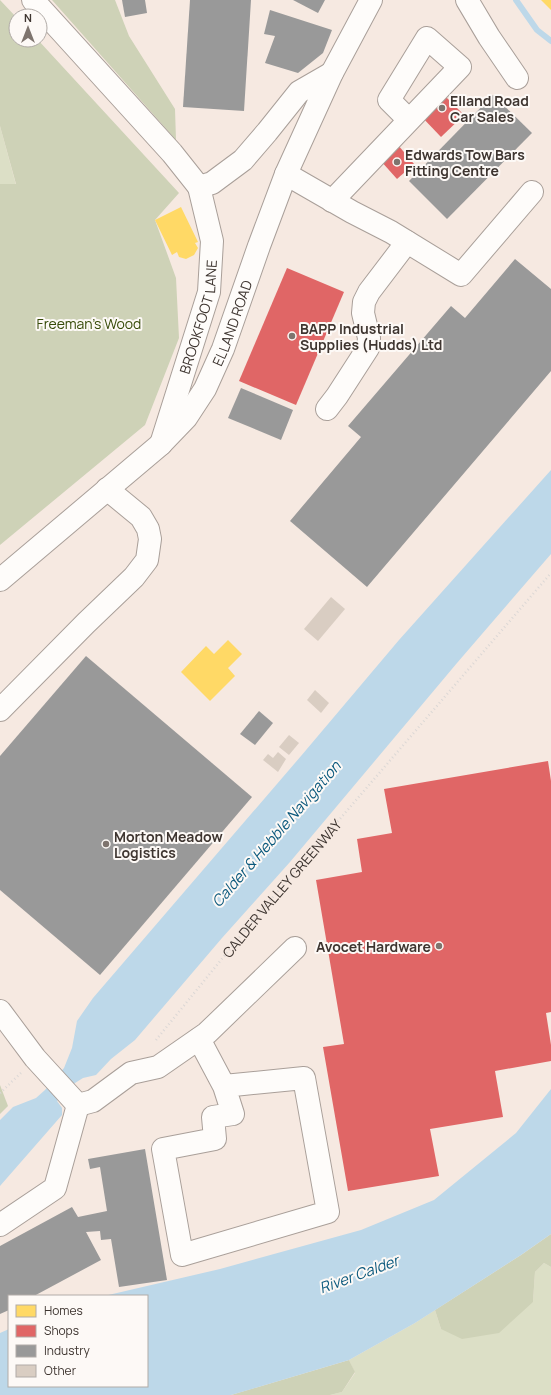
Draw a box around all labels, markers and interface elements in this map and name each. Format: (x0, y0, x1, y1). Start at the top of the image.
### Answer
north arrow (8, 8, 48, 48)
text: N (24, 10, 32, 25)
place label: Elland Road Car Sales (450, 91, 529, 126)
marker: Elland Road Car Sales (437, 103, 447, 113)
place label: Edwards Tow Bars Fitting Centre (405, 145, 525, 180)
marker: Edwards Tow Bars Fitting Centre (392, 157, 402, 167)
street label: BROOKFOOT LANE (174, 259, 220, 376)
street label: ELLAND ROAD (207, 277, 256, 369)
park label: Freeman's Wood (37, 314, 141, 333)
place label: BAPP Industrial Supplies (Hudds) Ltd (300, 319, 442, 354)
marker: BAPP Industrial Supplies (Hudds) Ltd (287, 331, 297, 341)
water label: Calder & Hebble Navigation (207, 756, 346, 912)
street label: CALDER VALLEY GREENWAY (217, 815, 345, 961)
place label: Morton Meadow Logistics (114, 827, 223, 862)
marker: Morton Meadow Logistics (101, 839, 111, 849)
place label: Avocet Hardware (316, 937, 431, 956)
marker: Avocet Hardware (434, 941, 444, 951)
water label: River Calder (316, 1249, 404, 1298)
legend (8, 1295, 148, 1387)
text: Homes (44, 1302, 83, 1319)
text: Shops (44, 1322, 79, 1339)
text: Industry (44, 1342, 90, 1359)
text: Other (44, 1362, 77, 1379)

